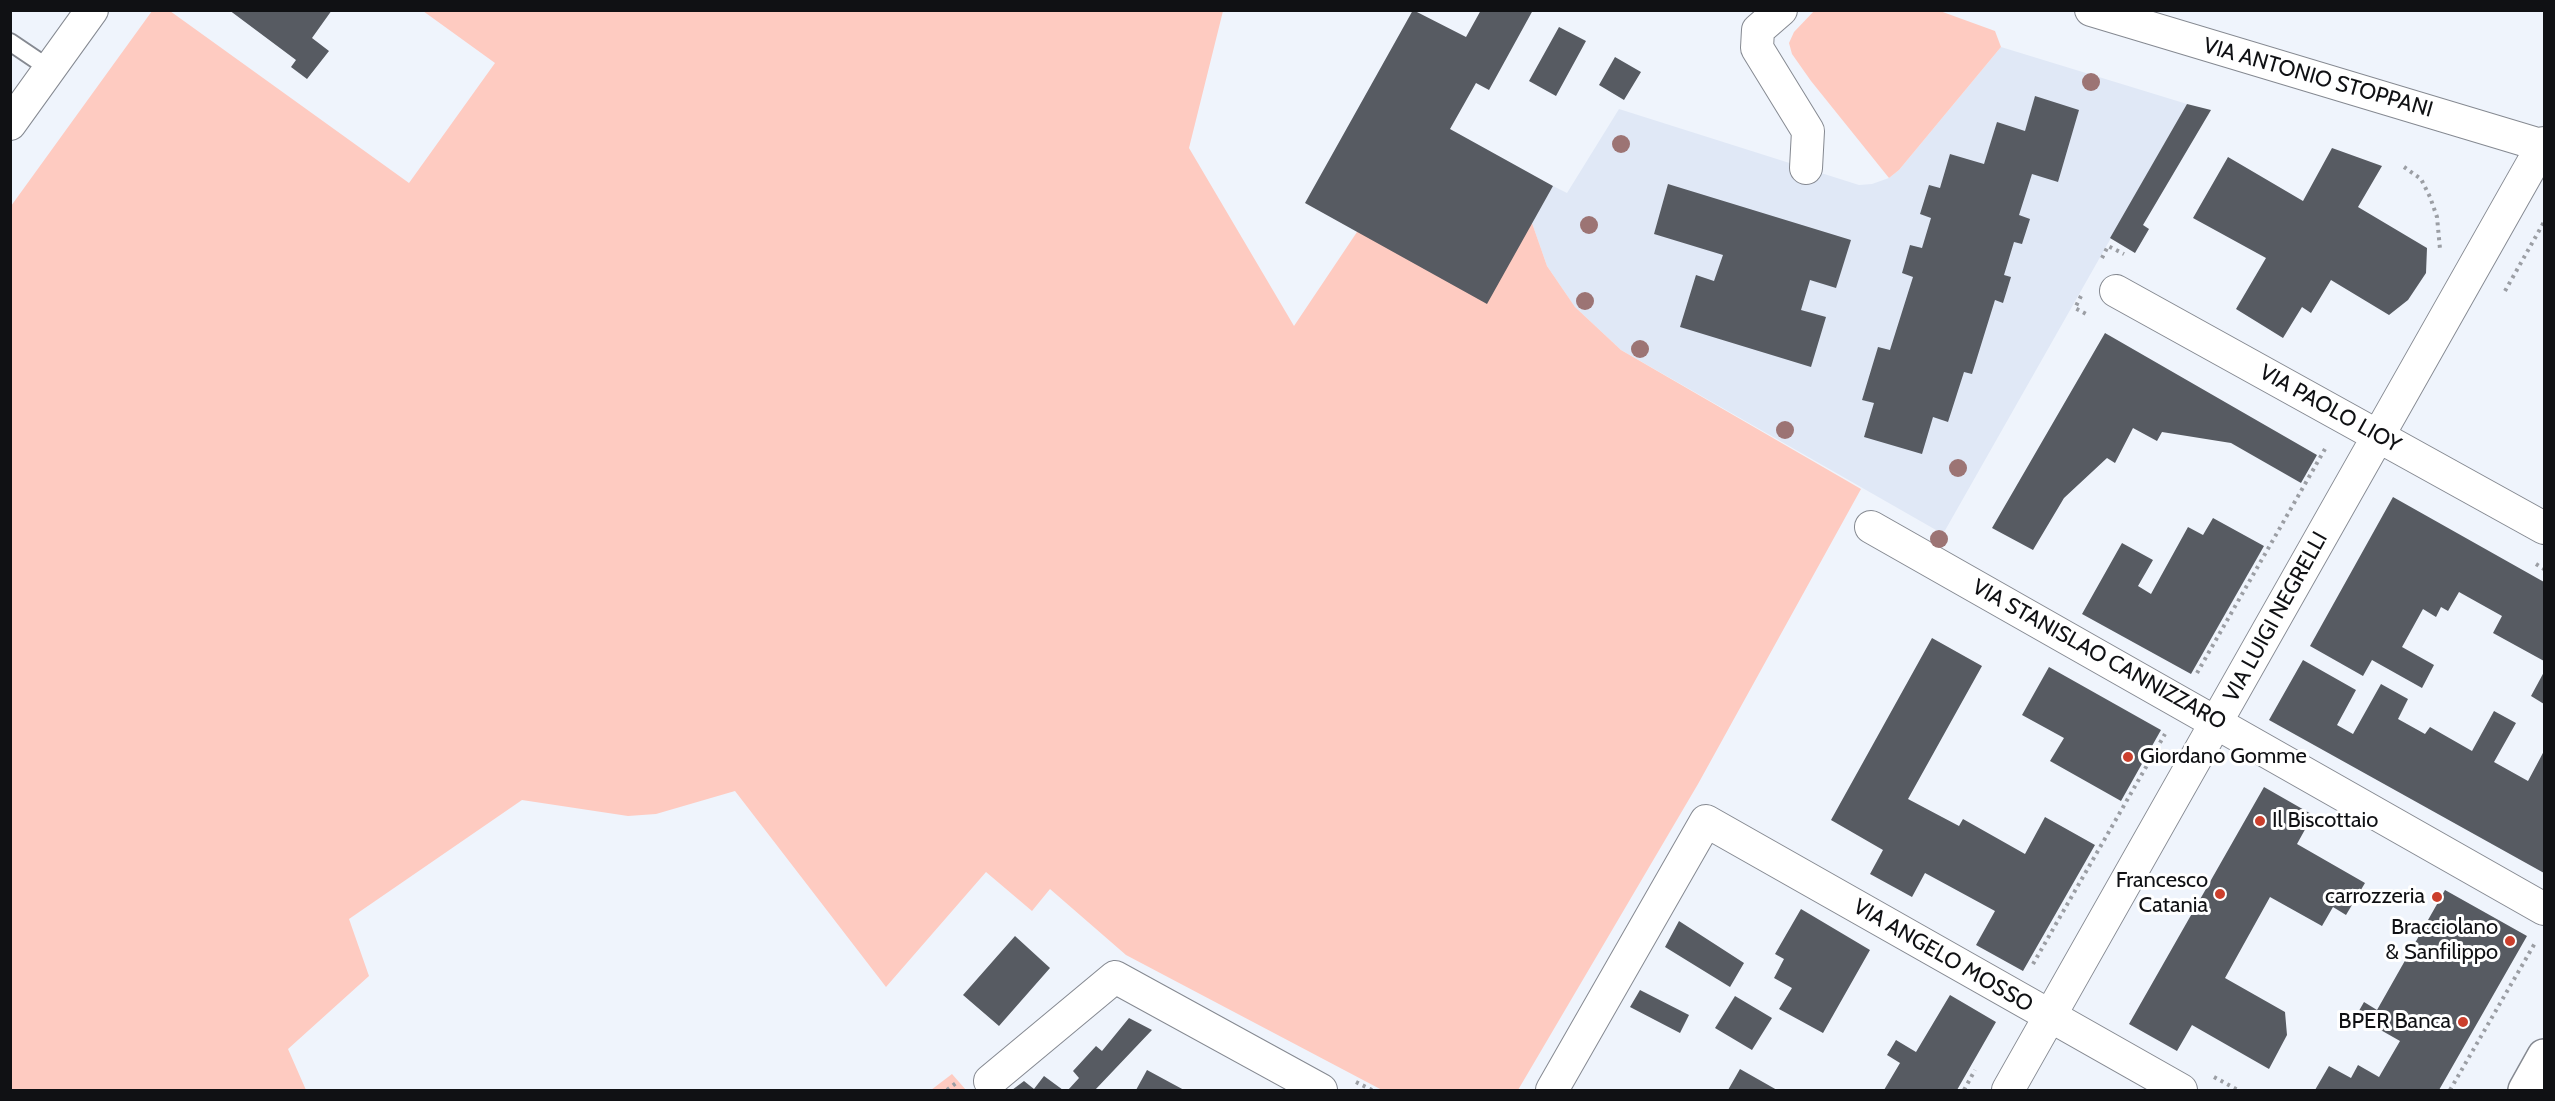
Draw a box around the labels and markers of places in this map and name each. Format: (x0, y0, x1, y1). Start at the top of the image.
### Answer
place label: Giordano Gomme (2140, 744, 2307, 770)
marker: Giordano Gomme (2121, 750, 2135, 764)
place label: Il Biscottaio (2272, 808, 2378, 834)
marker: Il Biscottaio (2253, 814, 2267, 828)
place label: Francesco Catania (2116, 868, 2208, 920)
place label: carrozzeria (2325, 884, 2425, 910)
marker: Francesco Catania (2213, 887, 2227, 901)
marker: carrozzeria (2430, 890, 2444, 904)
place label: Bracciolano & Sanfilippo (2386, 915, 2498, 966)
marker: Bracciolano & Sanfilippo (2503, 934, 2517, 948)
place label: BPER Banca (2338, 1009, 2451, 1035)
marker: BPER Banca (2456, 1015, 2470, 1029)

